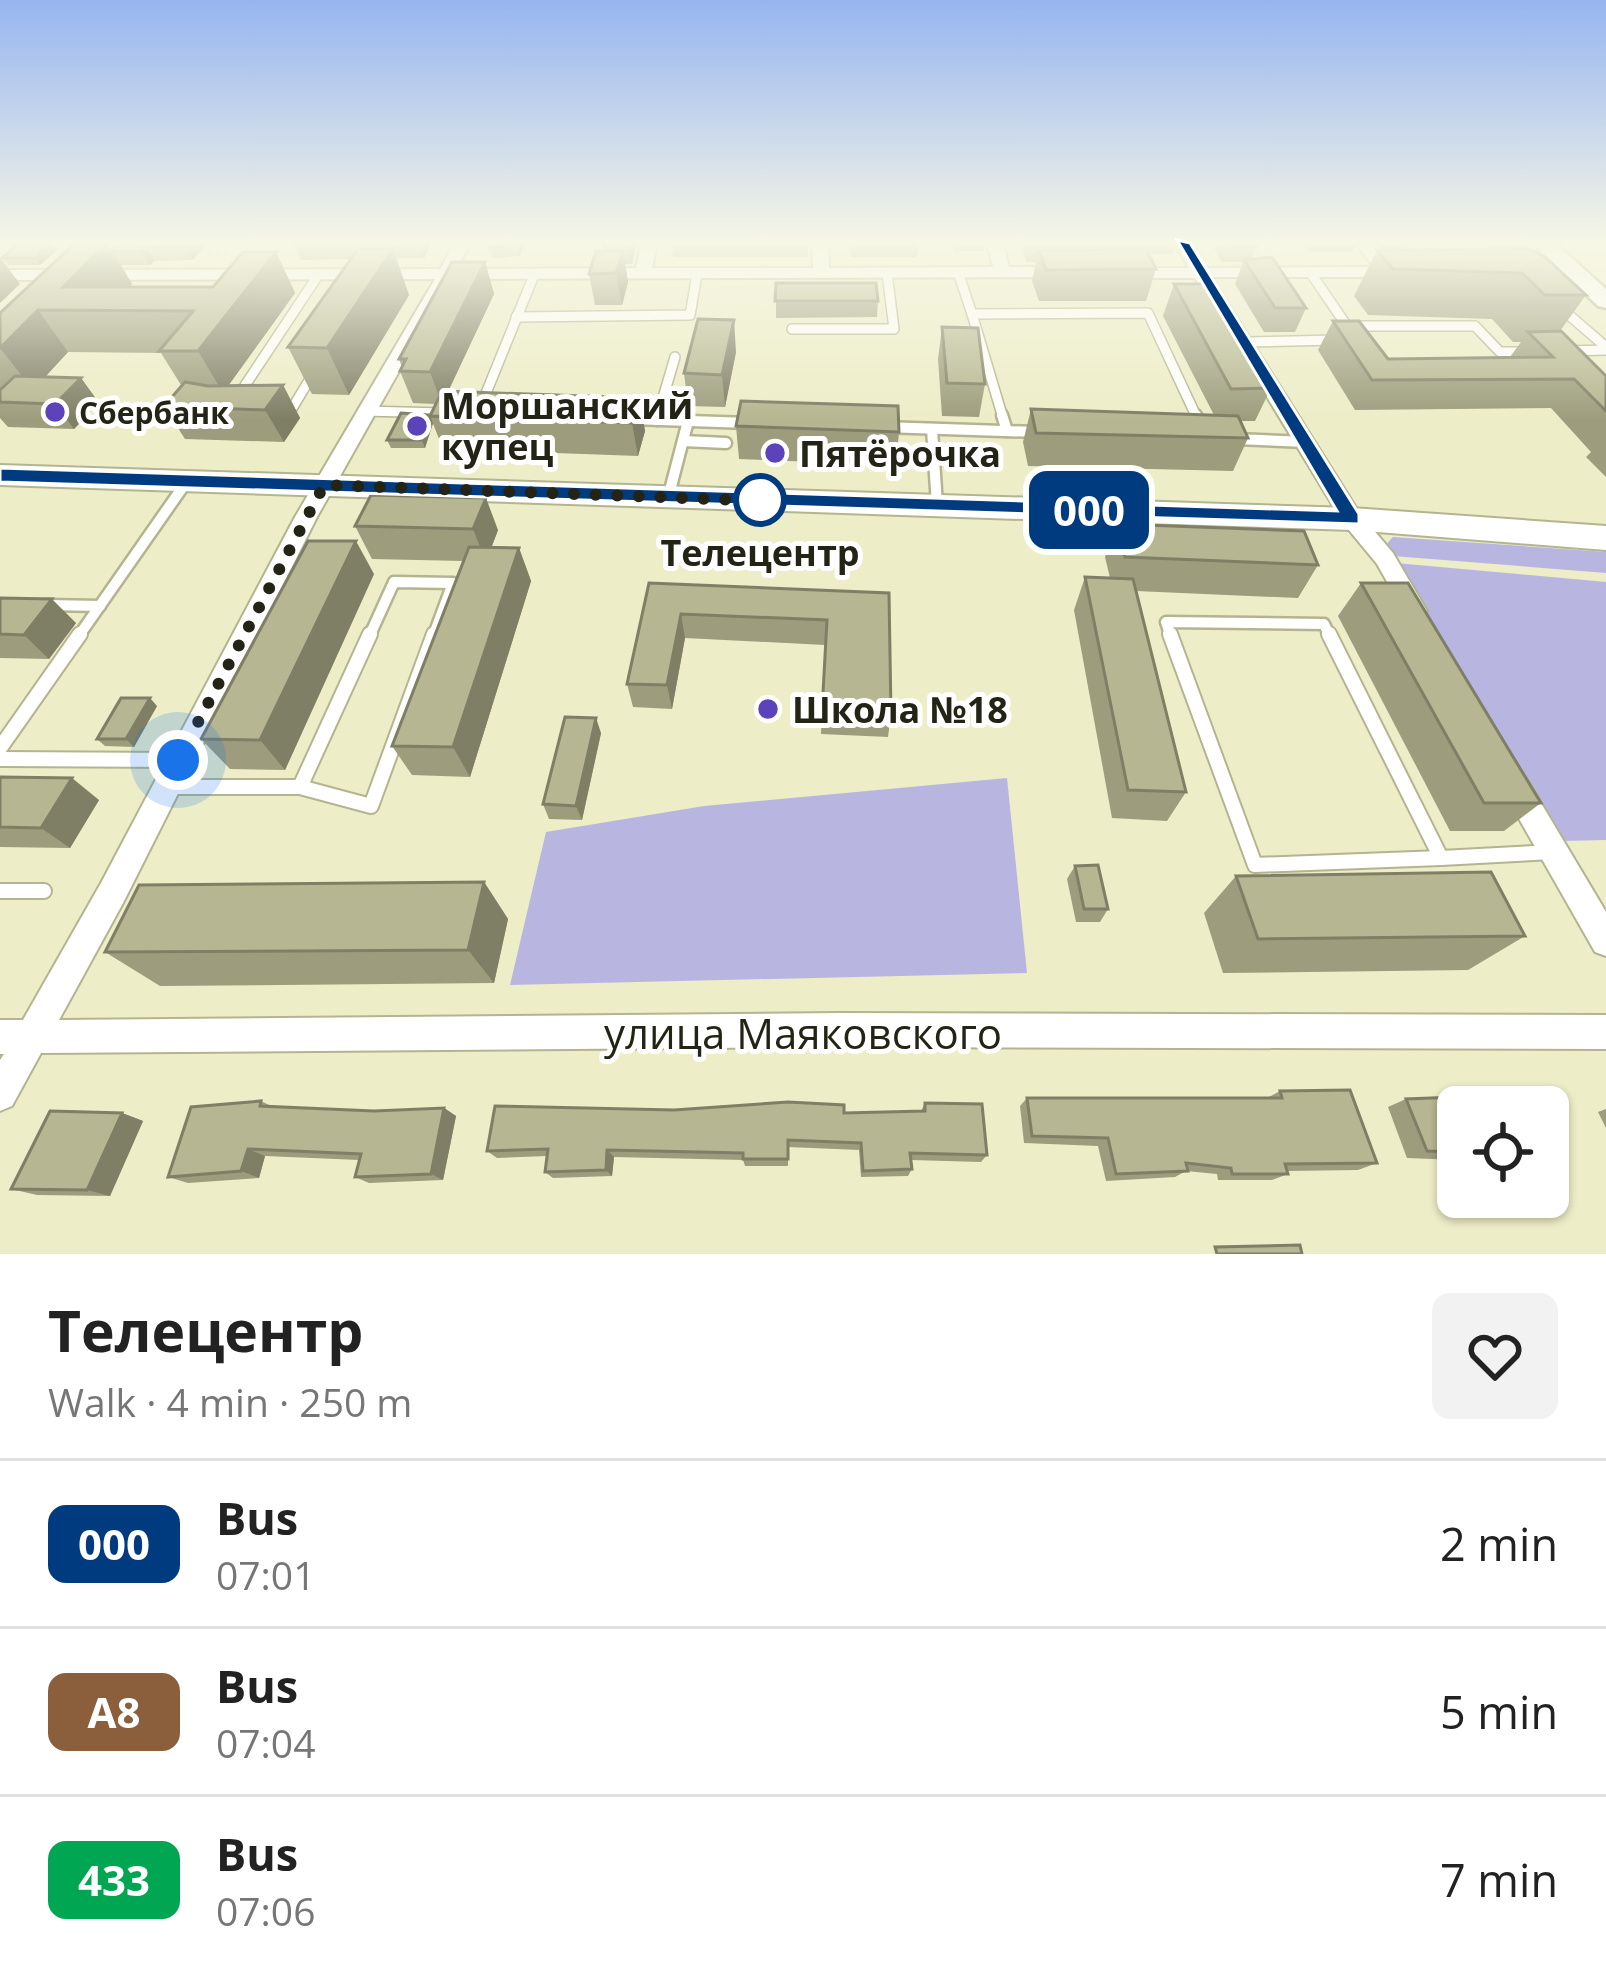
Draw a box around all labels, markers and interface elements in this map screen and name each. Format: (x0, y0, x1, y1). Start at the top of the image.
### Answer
place label: Моршанский купец (441, 381, 693, 471)
place label: Сбербанк (79, 392, 229, 433)
marker: Сбербанк (42, 399, 68, 425)
marker: Моршанский купец (404, 413, 430, 439)
place label: Пятёрочка (799, 429, 1001, 478)
marker: Пятёрочка (762, 440, 788, 466)
line badge: 000 (1020, 471, 1158, 549)
marker: Телецентр (735, 475, 785, 525)
text: 000 (1053, 481, 1125, 538)
place label: Телецентр (660, 528, 860, 577)
place label: Школа №18 (792, 685, 1008, 734)
marker: Школа №18 (755, 696, 781, 722)
your location (148, 730, 208, 790)
street label: улица Маяковского (604, 1004, 1002, 1061)
map controls (1437, 1086, 1569, 1218)
button: locate (1437, 1086, 1569, 1218)
text: Телецентр (48, 1291, 363, 1369)
button: heart (1432, 1293, 1558, 1419)
text: Walk · 4 min · 250 m (48, 1375, 412, 1428)
text: Bus (216, 1487, 298, 1548)
text: 2 min (1440, 1513, 1558, 1574)
text: 000 (78, 1515, 150, 1572)
text: 07:01 (216, 1548, 315, 1601)
text: Bus (216, 1655, 298, 1716)
text: 5 min (1440, 1681, 1558, 1742)
text: А8 (88, 1683, 141, 1740)
text: 07:04 (216, 1716, 315, 1769)
text: Bus (216, 1823, 298, 1884)
text: 7 min (1440, 1849, 1558, 1910)
text: 433 (78, 1851, 150, 1908)
text: 07:06 (216, 1884, 315, 1937)

